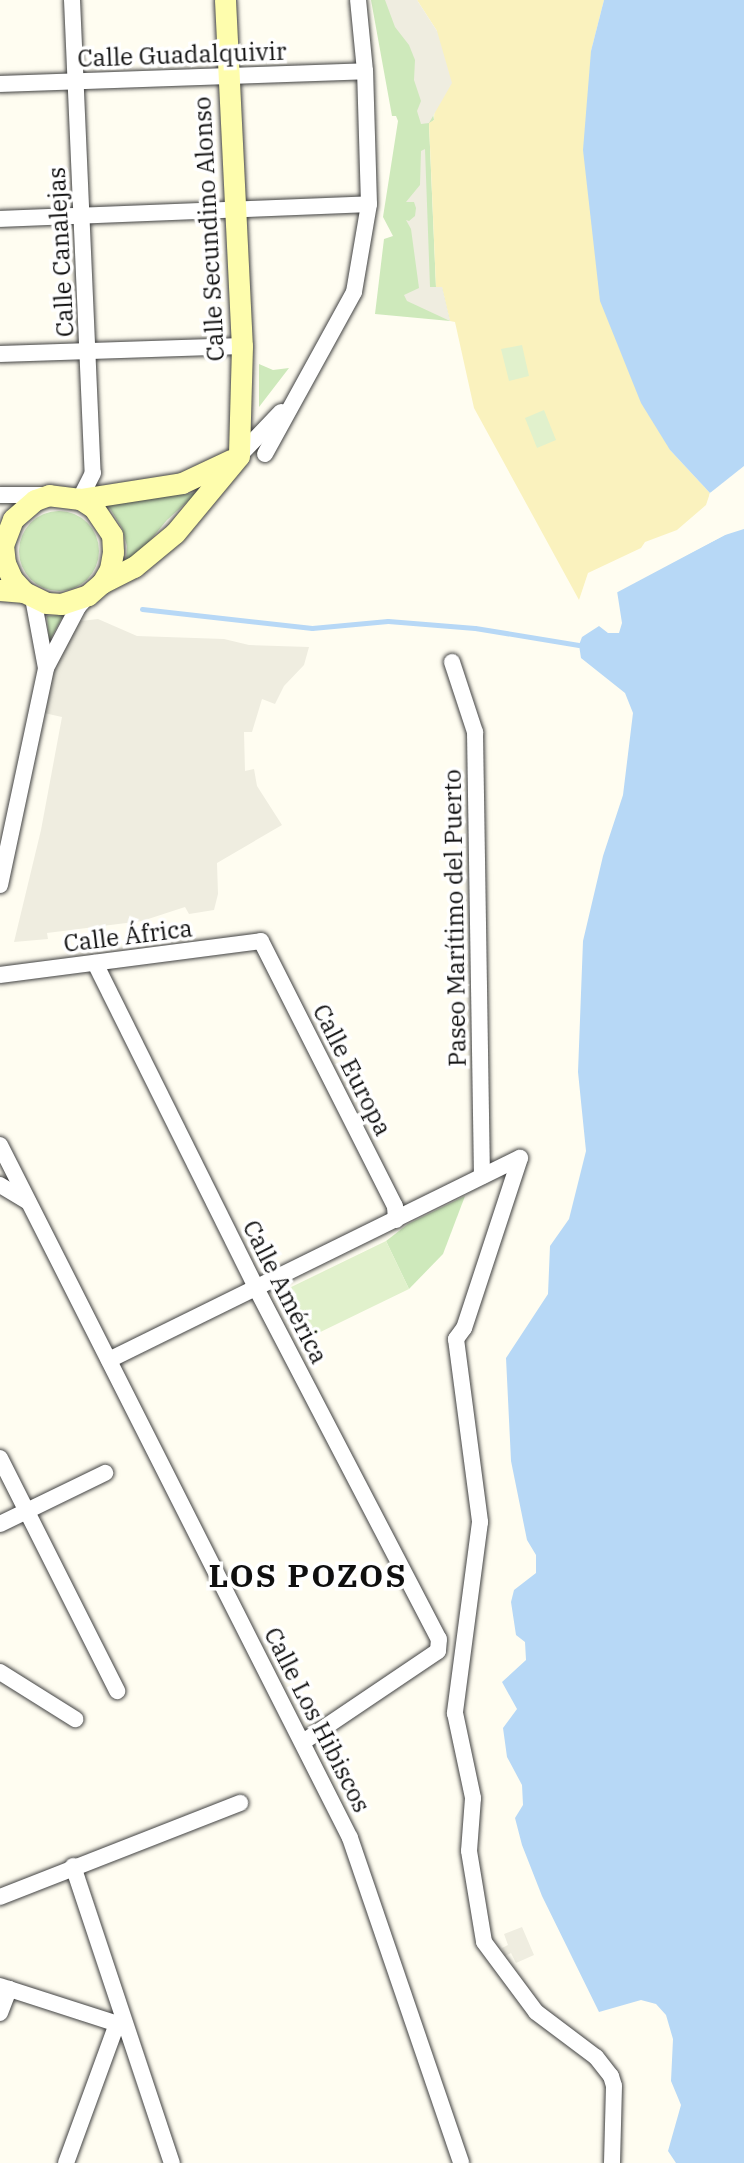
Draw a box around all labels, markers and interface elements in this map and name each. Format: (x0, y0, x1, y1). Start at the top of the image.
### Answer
street label: Calle Guadalquivir (77, 37, 287, 73)
street label: Calle Secundino Alonso (188, 96, 230, 362)
street label: Calle Canalejas (42, 166, 80, 338)
street label: Paseo Marítimo del Puerto (438, 769, 472, 1067)
street label: Calle África (62, 914, 194, 958)
street label: Calle Europa (307, 999, 397, 1141)
street label: Calle América (237, 1215, 333, 1369)
district label: LOS POZOS (210, 1556, 406, 1594)
street label: Calle Los Hibiscos (258, 1623, 376, 1817)

